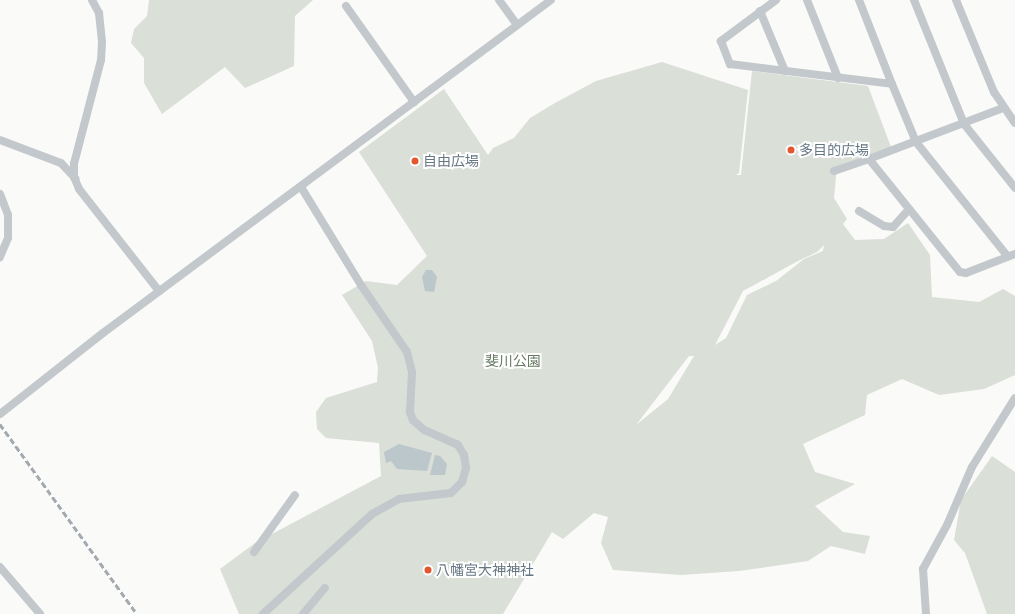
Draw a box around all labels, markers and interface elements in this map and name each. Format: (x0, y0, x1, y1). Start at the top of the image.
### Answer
place label: 多目的広場 (799, 142, 869, 158)
marker: 多目的広場 (786, 145, 796, 155)
place label: 自由広場 (423, 153, 479, 169)
marker: 自由広場 (410, 156, 420, 166)
park label: 斐川公園 (485, 353, 541, 369)
place label: 八幡宮大神神社 (436, 562, 534, 578)
marker: 八幡宮大神神社 (423, 565, 433, 575)

